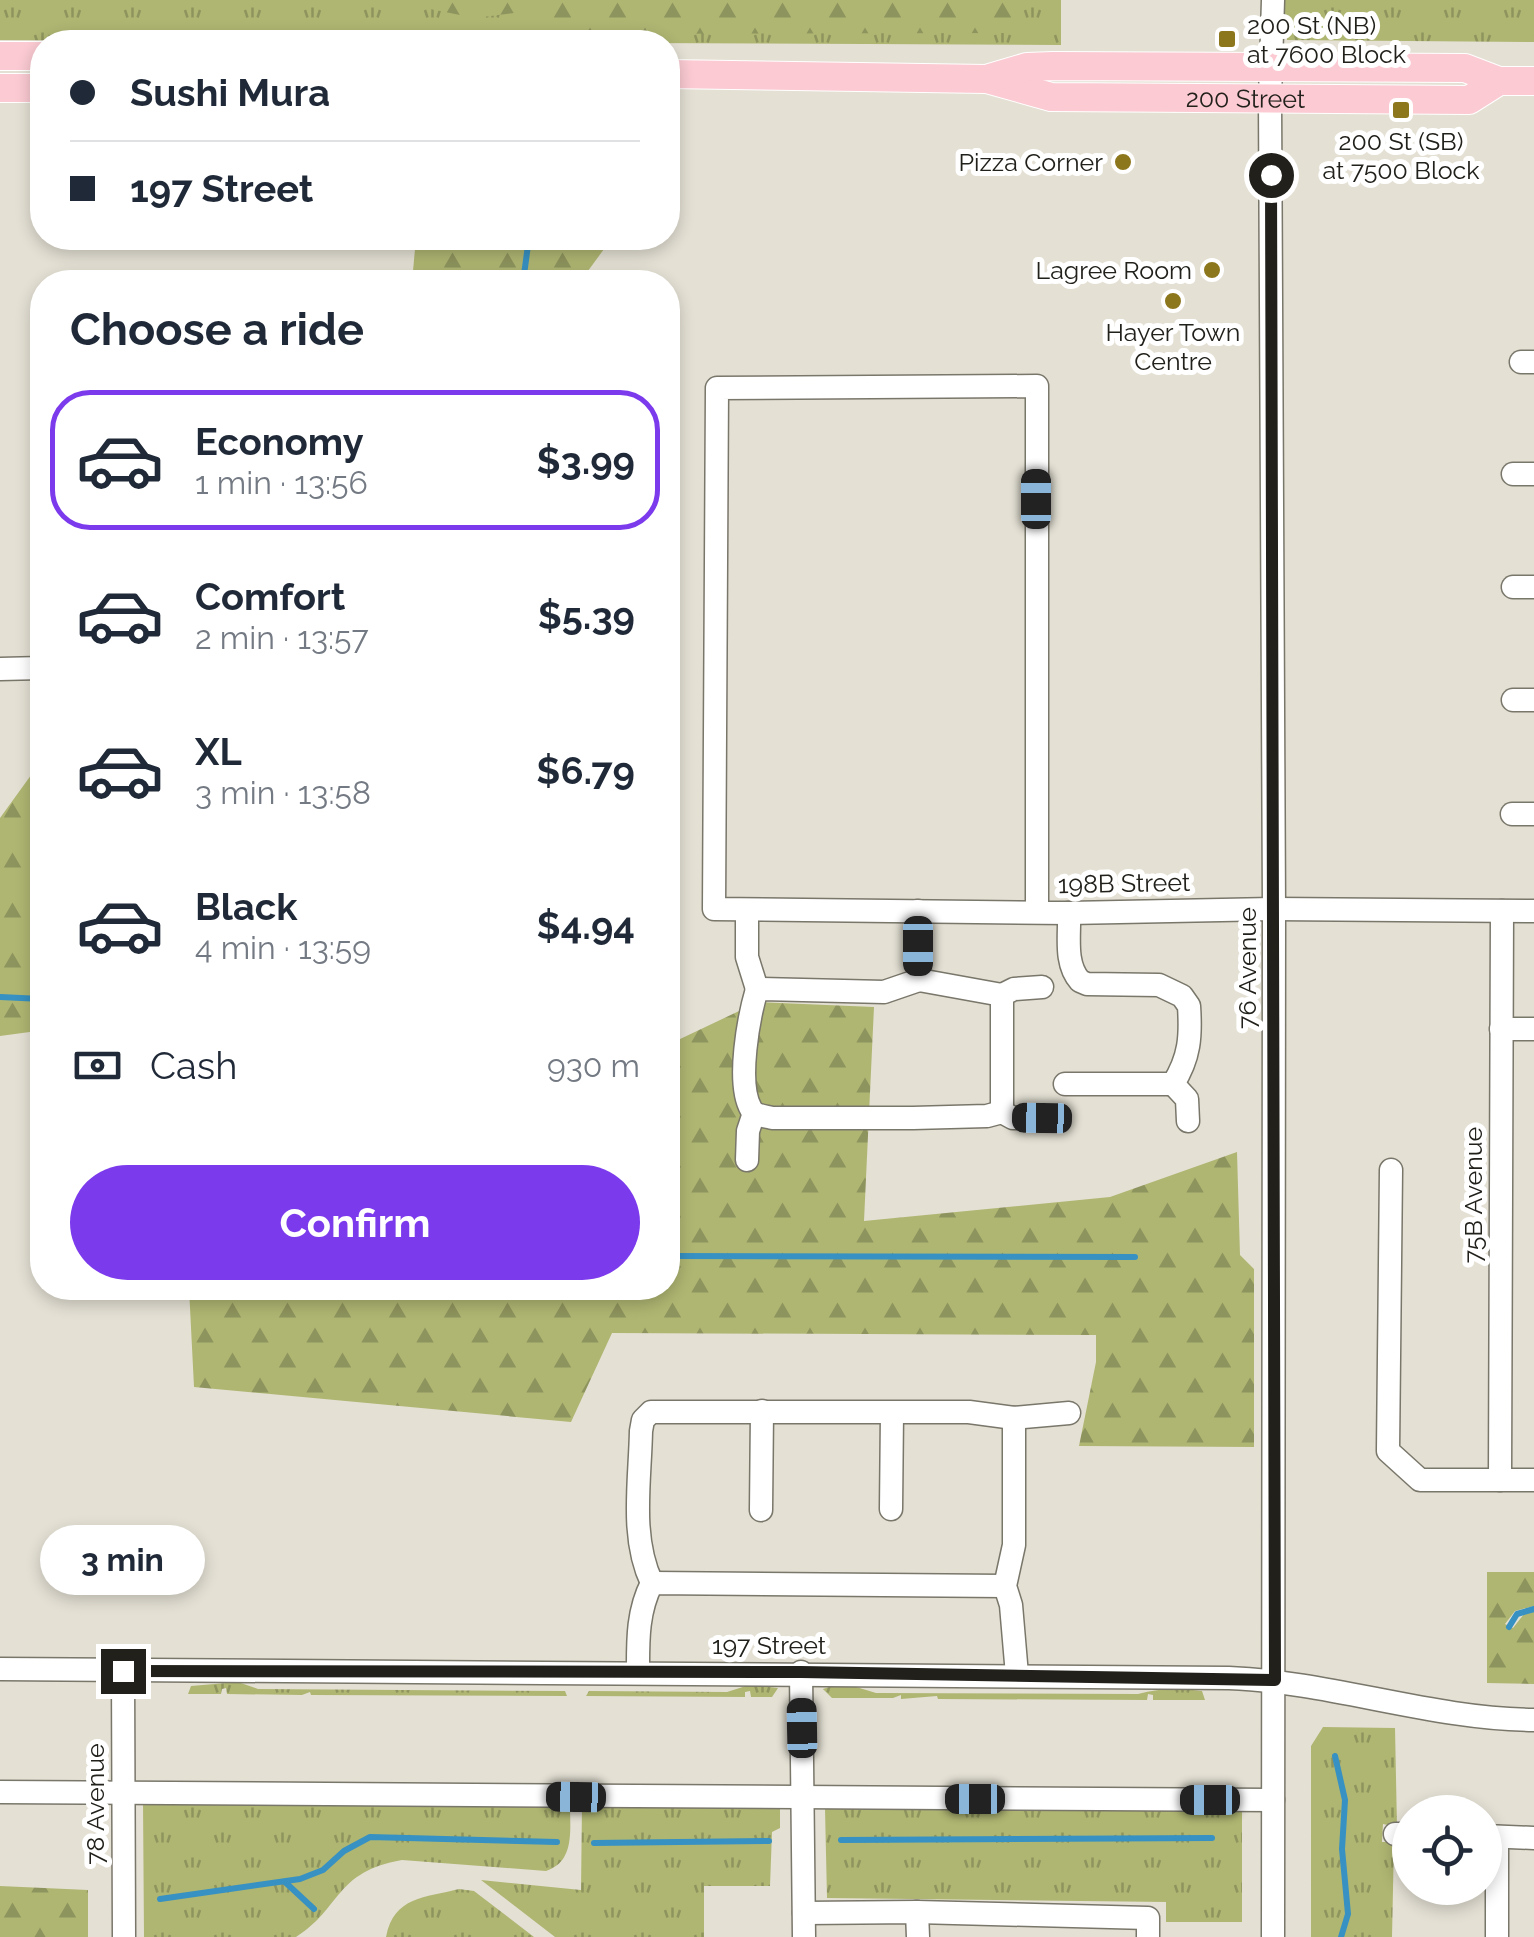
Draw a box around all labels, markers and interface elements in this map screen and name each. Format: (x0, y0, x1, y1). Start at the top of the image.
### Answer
place label: 200 St (NB) at 7600 Block (1247, 10, 1407, 69)
marker: 200 St (NB) at 7600 Block (1216, 28, 1238, 50)
text: Sushi Mura (130, 70, 330, 115)
street label: 200 Street (1186, 83, 1306, 114)
marker: 200 St (SB) at 7500 Block (1390, 99, 1412, 121)
place label: 200 St (SB) at 7500 Block (1322, 126, 1480, 185)
place label: Pizza Corner (959, 147, 1103, 177)
marker: Pizza Corner (1112, 151, 1134, 173)
route start (1249, 153, 1294, 198)
text: 197 Street (130, 166, 313, 211)
place label: Lagree Room (1036, 255, 1192, 285)
marker: Lagree Room (1201, 259, 1223, 281)
marker: Hayer Town Centre (1162, 290, 1184, 312)
text: Choose a ride (70, 303, 364, 356)
place label: Hayer Town Centre (1106, 317, 1240, 376)
icon: car (75, 415, 165, 505)
text: Economy (195, 419, 364, 464)
text: $3.99 (537, 438, 635, 483)
text: 1 min · 13:56 (195, 464, 368, 501)
car (1021, 469, 1051, 529)
icon: car (75, 570, 165, 660)
text: Comfort (195, 574, 345, 619)
text: $5.39 (538, 593, 635, 638)
text: 2 min · 13:57 (195, 619, 369, 656)
icon: car (75, 725, 165, 815)
text: XL (195, 729, 242, 774)
text: $6.79 (536, 748, 635, 793)
text: 3 min · 13:58 (195, 774, 371, 811)
street label: 198B Street (1057, 867, 1191, 899)
icon: car (75, 880, 165, 970)
text: Black (195, 884, 297, 929)
text: $4.94 (537, 903, 635, 948)
street label: 76 Avenue (1232, 907, 1262, 1029)
car (903, 916, 933, 976)
text: 4 min · 13:59 (195, 929, 371, 966)
icon: cash (70, 1038, 125, 1093)
text: Cash (150, 1043, 237, 1088)
text: 930 m (547, 1047, 640, 1084)
car (1012, 1102, 1072, 1134)
street label: 75B Avenue (1458, 1127, 1488, 1263)
button: Confirm (70, 1165, 640, 1280)
callout: 3 min (41, 1526, 206, 1596)
text: 3 min (81, 1541, 164, 1578)
street label: 197 Street (712, 1630, 827, 1660)
route end (101, 1649, 146, 1694)
car (786, 1698, 818, 1758)
street label: 78 Avenue (80, 1743, 110, 1865)
car (546, 1781, 606, 1813)
car (945, 1784, 1005, 1814)
car (1180, 1785, 1240, 1815)
map controls (1392, 1795, 1502, 1905)
button: locate (1392, 1795, 1502, 1905)

